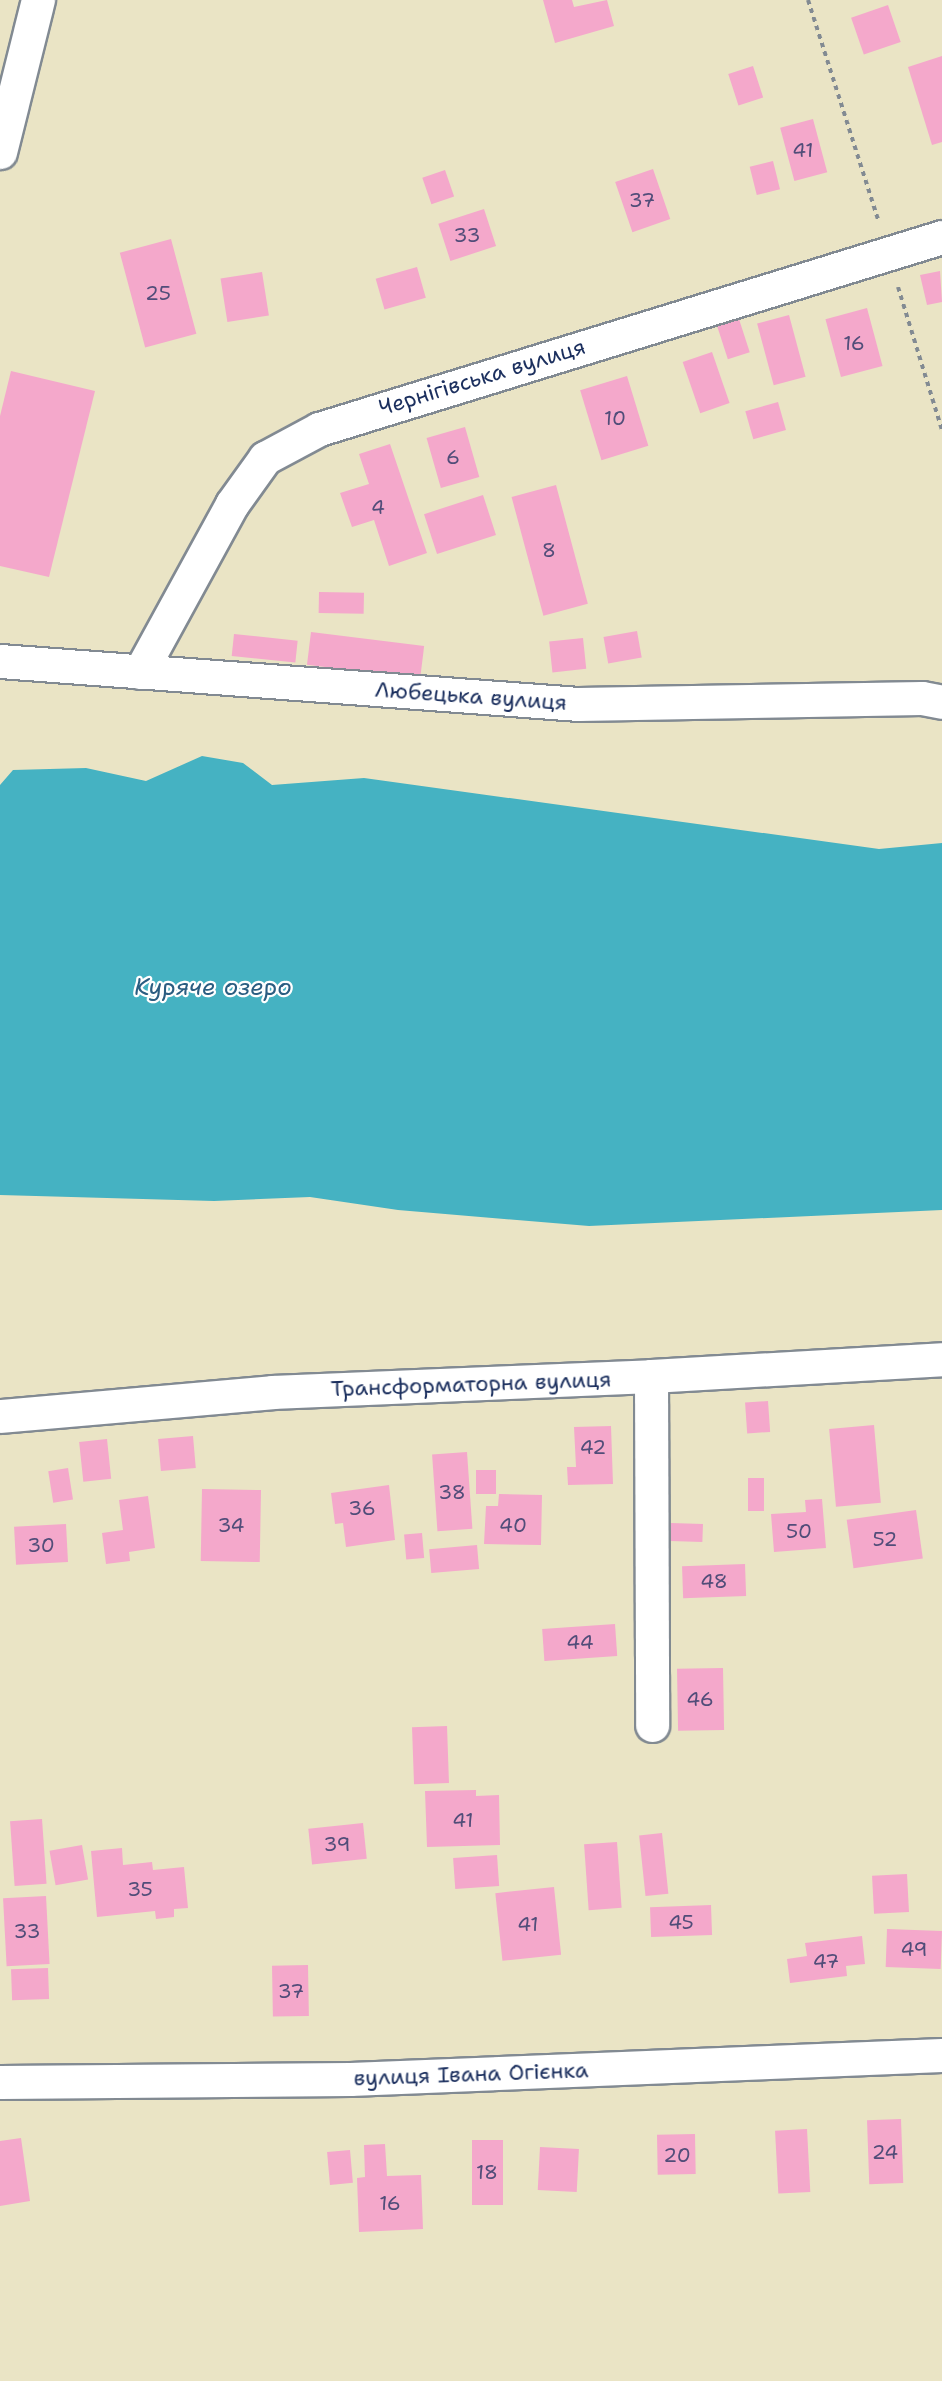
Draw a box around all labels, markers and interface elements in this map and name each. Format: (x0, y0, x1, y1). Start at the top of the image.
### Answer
house number: 41 (792, 138, 814, 162)
house number: 37 (629, 188, 655, 212)
house number: 33 (454, 223, 480, 247)
house number: 25 (145, 281, 171, 305)
house number: 16 (843, 331, 865, 355)
street label: Чернігівська вулиця (376, 333, 588, 421)
house number: 10 (604, 406, 626, 430)
house number: 6 (446, 445, 460, 469)
house number: 4 (371, 495, 385, 519)
house number: 8 (542, 538, 556, 562)
street label: Любецька вулиця (374, 676, 568, 716)
water label: Куряче озеро (134, 974, 292, 1002)
street label: Трансформаторна вулиця (330, 1366, 612, 1402)
house number: 42 (580, 1435, 606, 1459)
house number: 38 (438, 1480, 466, 1504)
house number: 36 (348, 1496, 376, 1520)
house number: 34 (217, 1513, 245, 1537)
house number: 40 (499, 1513, 527, 1537)
house number: 50 (786, 1519, 812, 1543)
house number: 52 (872, 1527, 898, 1551)
house number: 30 (27, 1533, 55, 1557)
house number: 48 (700, 1569, 728, 1593)
house number: 44 (566, 1630, 594, 1654)
house number: 46 (686, 1687, 714, 1711)
house number: 41 (452, 1808, 474, 1832)
house number: 39 (324, 1832, 350, 1856)
house number: 35 (127, 1877, 153, 1901)
house number: 45 (668, 1910, 694, 1934)
house number: 41 (517, 1912, 539, 1936)
house number: 33 (14, 1919, 40, 1943)
house number: 49 (900, 1937, 928, 1961)
house number: 47 (813, 1949, 839, 1973)
house number: 37 (278, 1979, 304, 2003)
street label: вулиця Івана Огієнка (353, 2057, 589, 2091)
house number: 24 (872, 2140, 898, 2164)
house number: 20 (663, 2143, 691, 2167)
house number: 18 (476, 2160, 498, 2184)
house number: 16 (379, 2191, 401, 2215)

